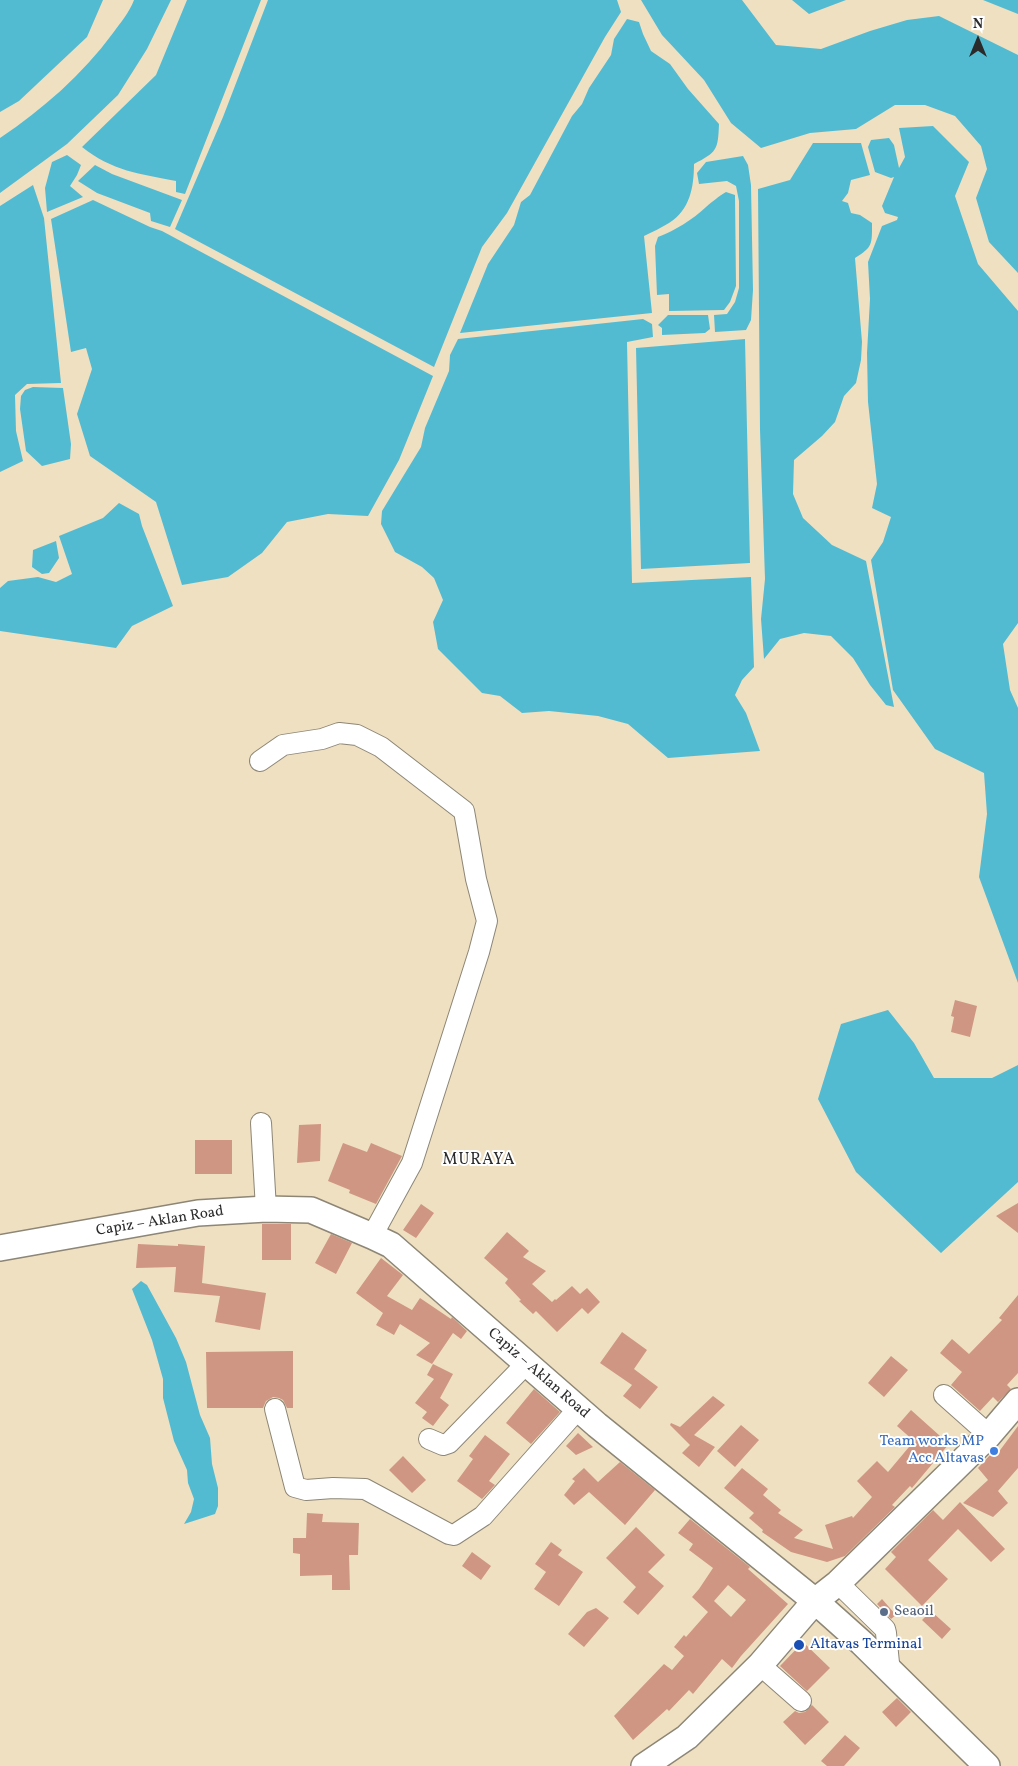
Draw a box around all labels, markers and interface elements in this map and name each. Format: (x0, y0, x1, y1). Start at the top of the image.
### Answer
north arrow (953, 15, 1003, 65)
text: N (973, 15, 983, 34)
district label: MURAYA (442, 1151, 516, 1171)
street label: Capiz – Aklan Road (95, 1203, 225, 1241)
street label: Capiz – Aklan Road (483, 1325, 593, 1423)
place label: Team works MP Acc Altavas (879, 1433, 984, 1468)
marker: Team works MP Acc Altavas (988, 1445, 1000, 1457)
place label: Seaoil (894, 1603, 934, 1621)
marker: Seaoil (878, 1606, 890, 1618)
place label: Altavas Terminal (810, 1636, 922, 1654)
marker: Altavas Terminal (792, 1638, 806, 1652)

